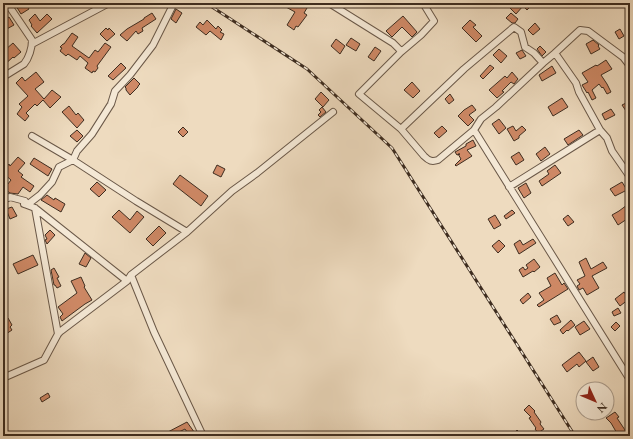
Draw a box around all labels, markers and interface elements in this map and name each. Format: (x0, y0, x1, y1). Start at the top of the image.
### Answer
north arrow (575, 381, 615, 421)
text: N (594, 400, 610, 416)

